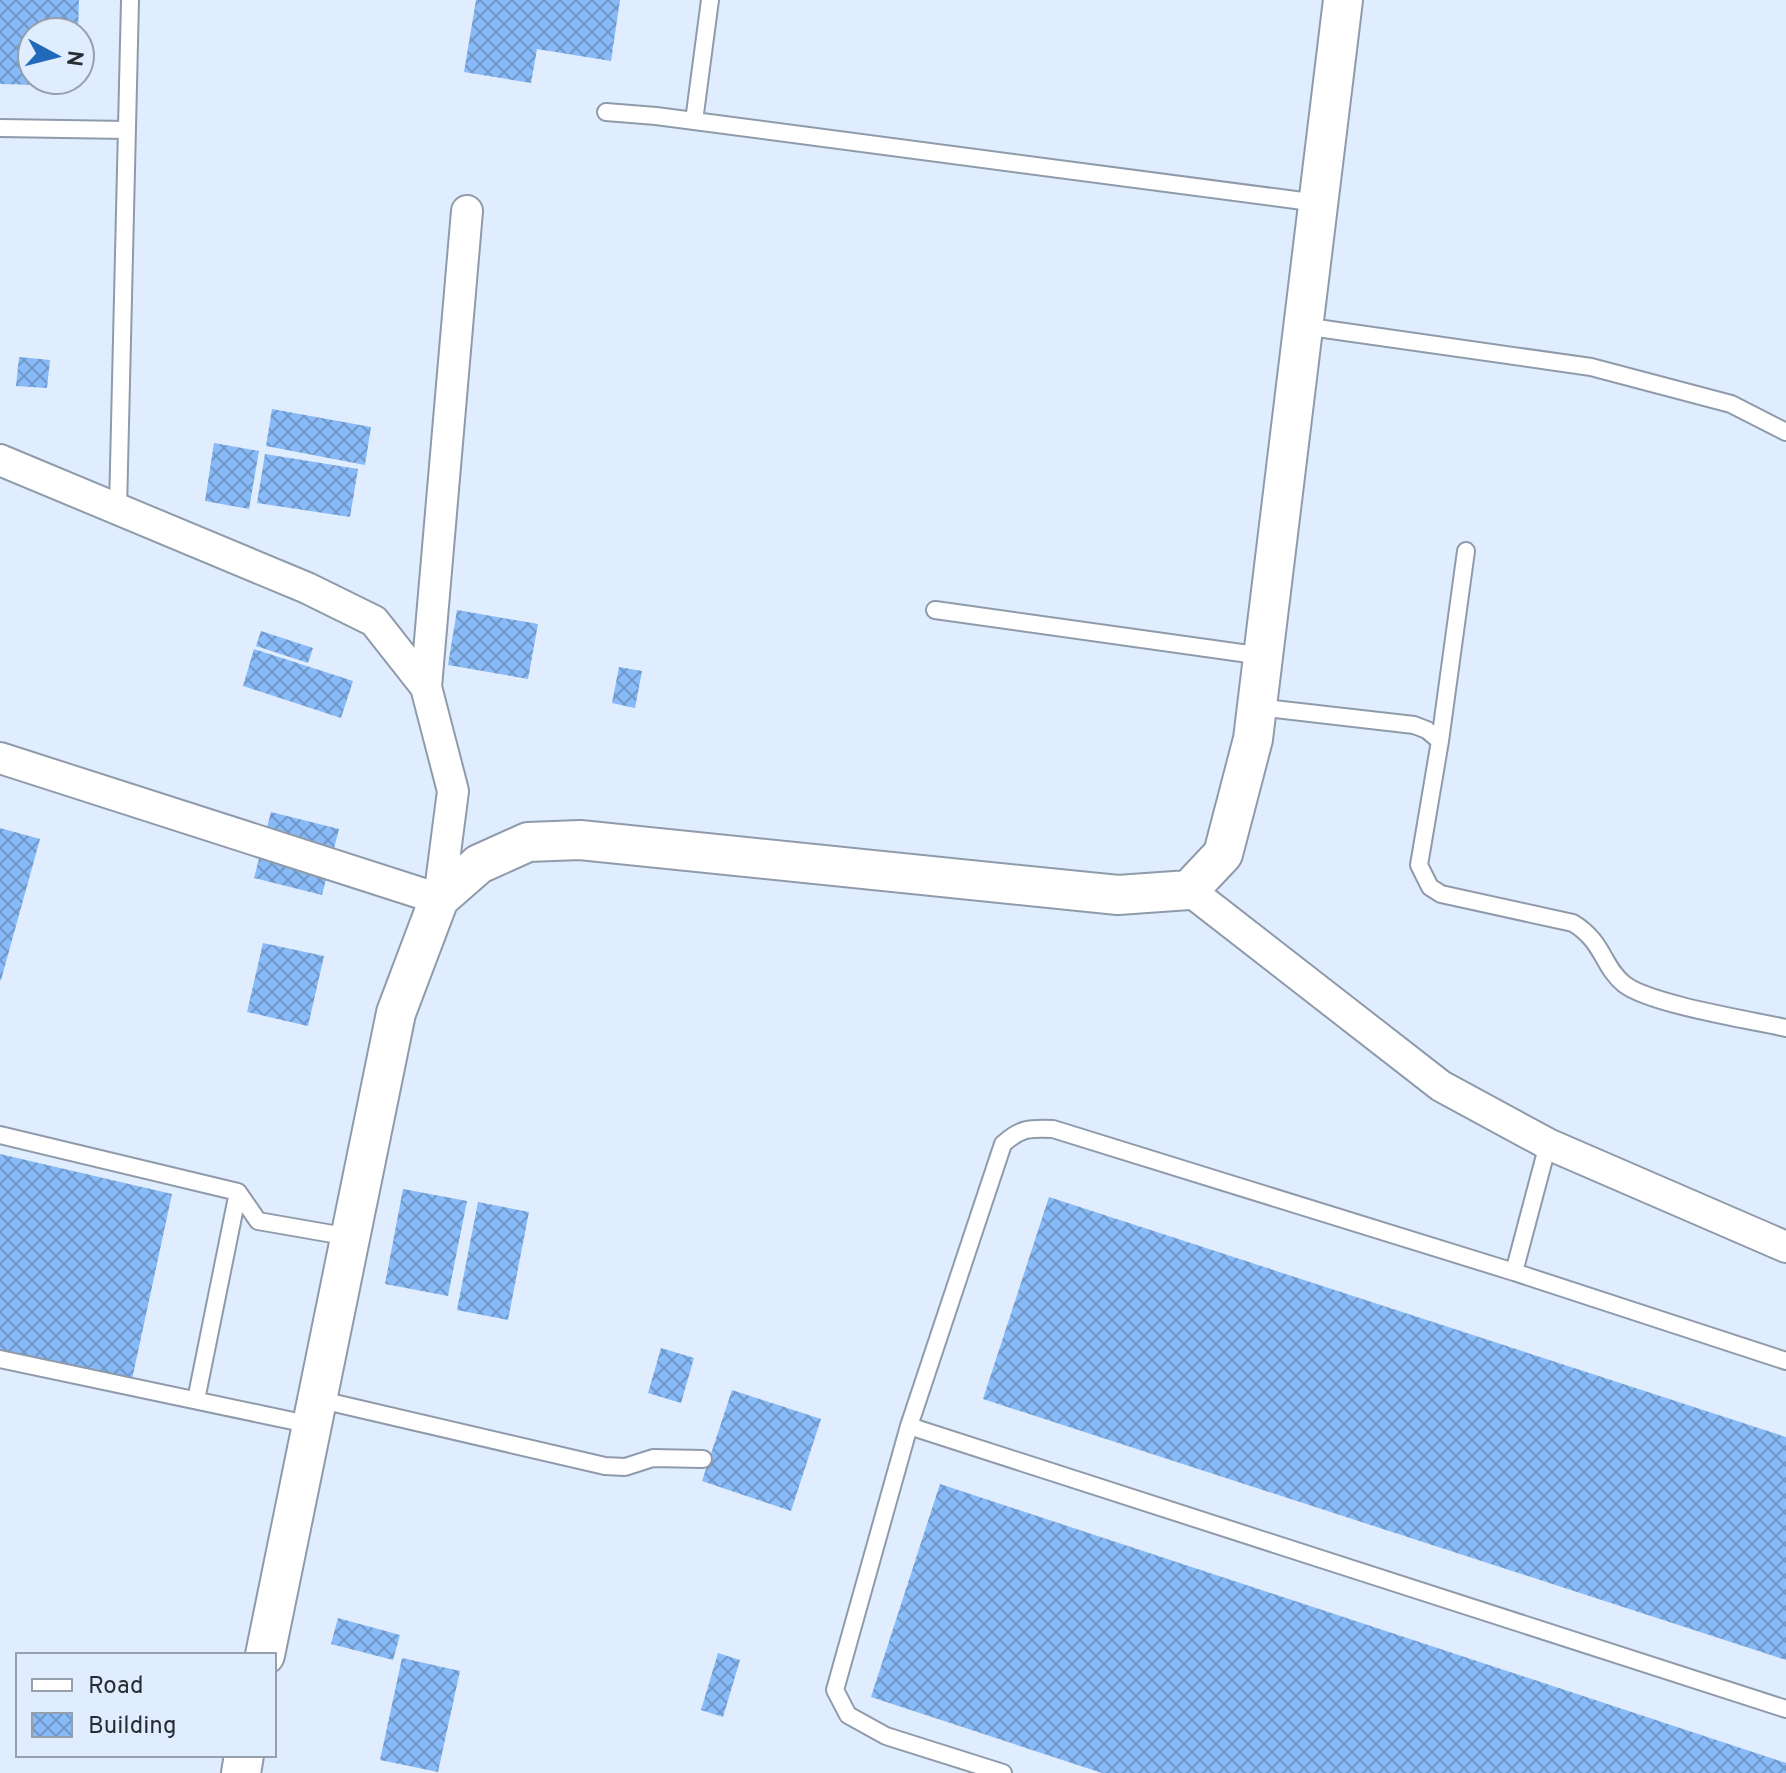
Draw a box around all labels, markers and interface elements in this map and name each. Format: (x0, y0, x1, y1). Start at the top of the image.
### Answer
north arrow (16, 16, 96, 96)
text: N (59, 49, 88, 68)
legend (16, 1653, 276, 1757)
text: Road (88, 1672, 144, 1702)
text: Building (88, 1712, 177, 1742)

